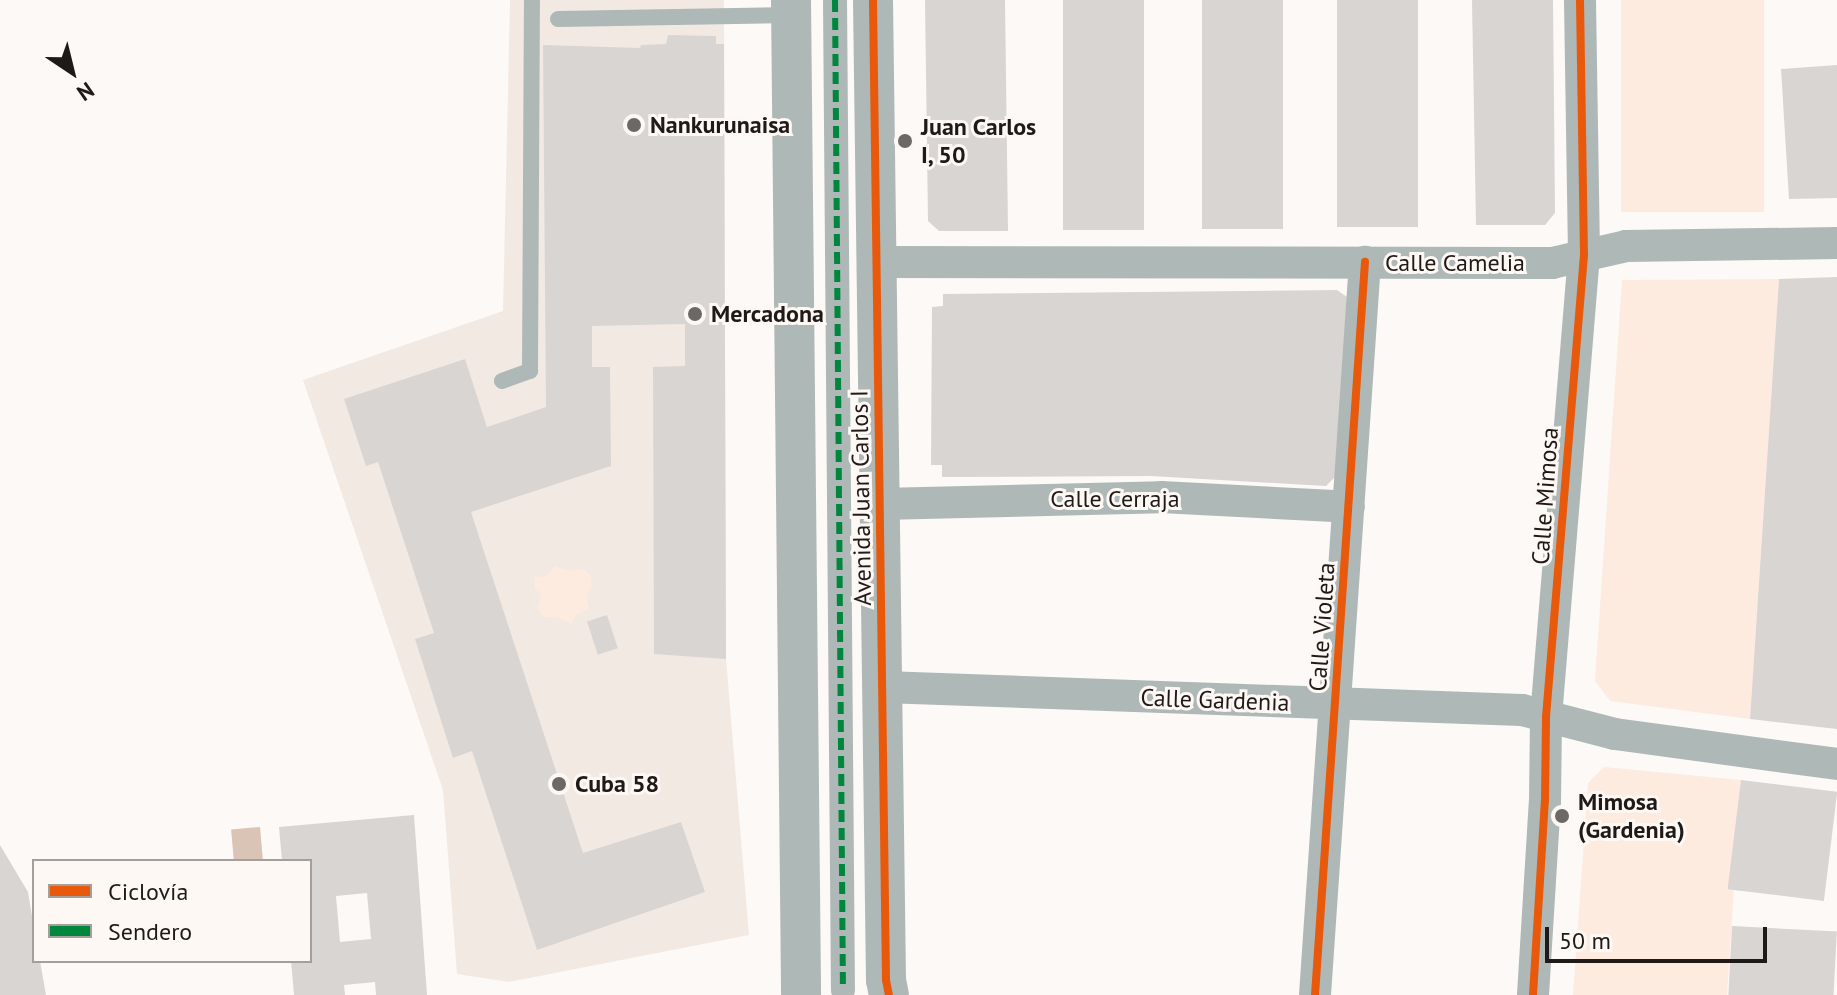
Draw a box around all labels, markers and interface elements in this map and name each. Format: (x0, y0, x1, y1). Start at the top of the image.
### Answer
north arrow (32, 32, 112, 112)
text: N (72, 76, 100, 107)
place label: Nankurunaisa (650, 111, 790, 139)
place label: Juan Carlos I, 50 (921, 113, 1037, 169)
marker: Nankurunaisa (625, 116, 643, 134)
marker: Juan Carlos I, 50 (896, 132, 914, 150)
street label: Calle Camelia (1385, 249, 1525, 277)
place label: Mercadona (711, 300, 824, 328)
marker: Mercadona (686, 305, 704, 323)
street label: Avenida Juan Carlos I (845, 390, 877, 606)
street label: Calle Mimosa (1526, 426, 1564, 566)
street label: Calle Cerraja (1050, 485, 1180, 513)
street label: Calle Violeta (1303, 561, 1341, 693)
street label: Calle Gardenia (1140, 683, 1290, 717)
place label: Cuba 58 (575, 770, 659, 798)
marker: Cuba 58 (550, 775, 568, 793)
place label: Mimosa (Gardenia) (1578, 788, 1685, 844)
marker: Mimosa (Gardenia) (1553, 807, 1571, 825)
legend (32, 859, 312, 963)
text: Ciclovía (108, 876, 188, 907)
scale bar (1549, 911, 1771, 961)
text: Sendero (108, 916, 192, 947)
text: 50 m (1559, 925, 1611, 956)

